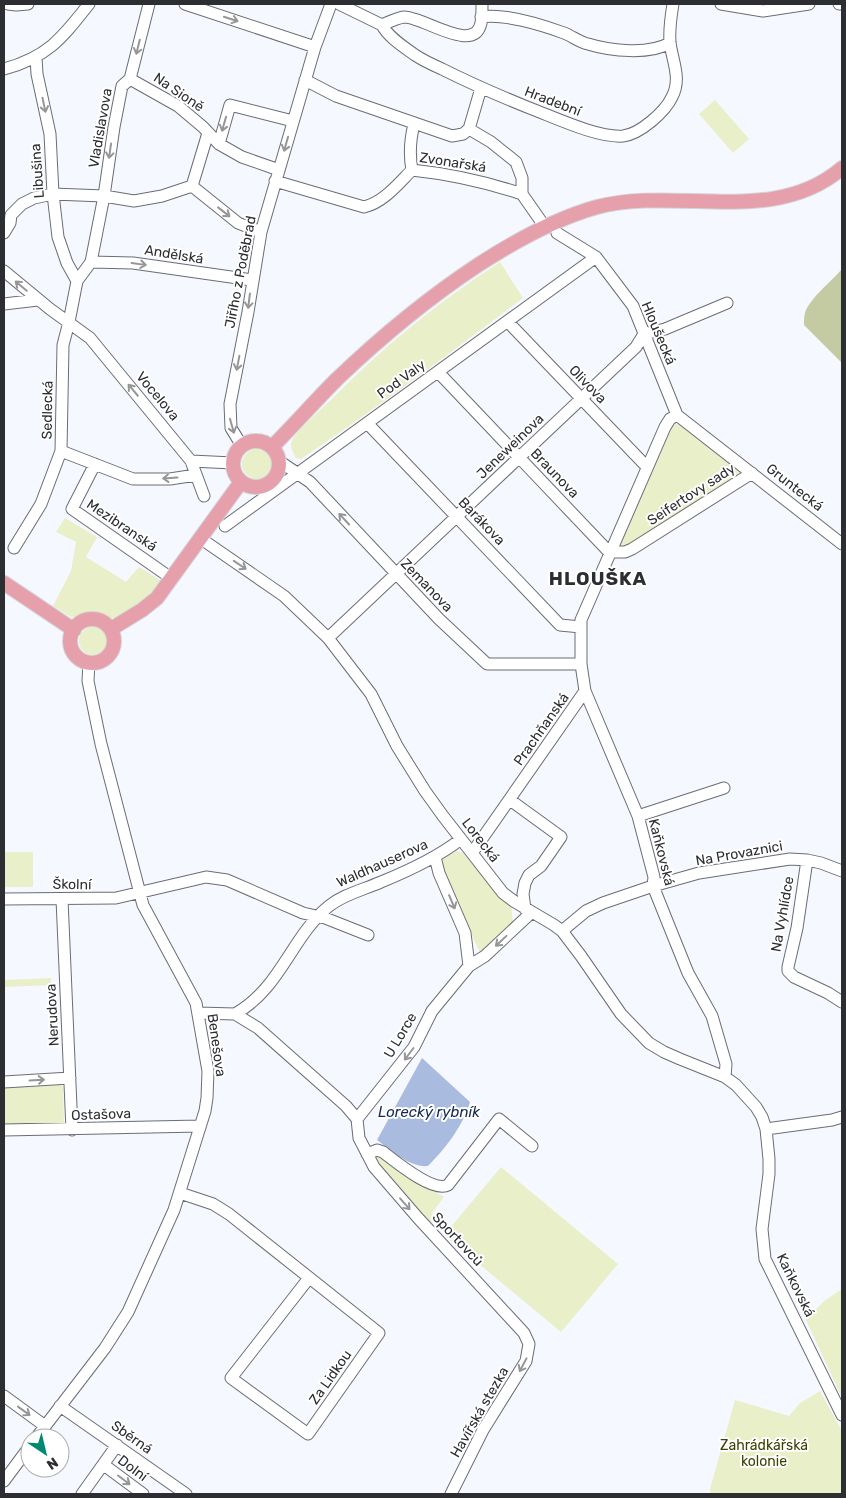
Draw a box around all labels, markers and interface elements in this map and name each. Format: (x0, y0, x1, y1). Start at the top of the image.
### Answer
one-way arrow (223, 15, 239, 24)
one-way arrow (133, 38, 142, 54)
street label: Na Sioně (150, 69, 207, 116)
street label: Hradební (522, 83, 584, 120)
street label: Vladislavova (85, 87, 116, 169)
one-way arrow (39, 97, 49, 113)
one-way arrow (219, 116, 229, 132)
one-way arrow (281, 135, 291, 151)
street label: Libušina (27, 143, 48, 199)
one-way arrow (105, 143, 115, 159)
street label: Zvonařská (418, 149, 487, 176)
one-way arrow (217, 207, 230, 218)
street label: Jiřího z Poděbrad (221, 214, 260, 330)
street label: Andělská (143, 241, 205, 268)
one-way arrow (131, 260, 147, 270)
one-way arrow (15, 280, 28, 291)
one-way arrow (244, 293, 254, 309)
street label: Hloušecká (638, 299, 680, 368)
one-way arrow (232, 354, 242, 370)
street label: Pod Valy (374, 356, 429, 403)
street label: Olivova (565, 362, 610, 407)
street label: Vocelova (132, 368, 183, 424)
street label: Sedlecká (38, 381, 57, 439)
one-way arrow (128, 384, 139, 397)
street label: Jeneweinova (473, 410, 547, 483)
one-way arrow (228, 417, 238, 433)
street label: Braunova (527, 445, 582, 502)
street label: Seifertovy sady (644, 460, 739, 529)
street label: Gruntecká (763, 460, 827, 515)
one-way arrow (162, 474, 178, 483)
street label: Barákova (455, 494, 509, 549)
street label: Mezibranská (83, 496, 160, 555)
one-way arrow (338, 513, 350, 526)
street label: Zemanova (397, 555, 456, 616)
one-way arrow (233, 560, 247, 570)
district label: HLOUŠKA (549, 567, 647, 590)
street label: Prachňanská (510, 690, 573, 769)
street label: Lorecká (458, 815, 503, 866)
street label: Kaňkovská (645, 817, 678, 887)
street label: Waldhauserova (334, 836, 431, 891)
street label: Na Provaznici (694, 837, 784, 870)
street label: Školní (52, 875, 92, 893)
street label: Na Vyhlídce (767, 875, 798, 953)
one-way arrow (447, 894, 457, 909)
one-way arrow (495, 935, 508, 947)
street label: Nerudova (42, 983, 63, 1047)
street label: U Lorce (380, 1009, 421, 1061)
street label: Benešova (204, 1012, 229, 1078)
one-way arrow (404, 1047, 414, 1061)
one-way arrow (29, 1076, 45, 1085)
water label: Lorecký rybník (378, 1103, 480, 1121)
street label: Ostašova (71, 1105, 131, 1124)
one-way arrow (400, 1197, 411, 1210)
street label: Sportovců (428, 1209, 487, 1270)
street label: Kaňkovská (773, 1251, 818, 1320)
street label: Za Lidkou (306, 1347, 355, 1408)
one-way arrow (518, 1357, 527, 1372)
street label: Havířská stezka (447, 1364, 512, 1461)
one-way arrow (17, 1406, 31, 1416)
street label: Sběrná (108, 1417, 156, 1458)
north arrow (20, 1428, 70, 1478)
park label: Zahrádkářská kolonie (720, 1437, 808, 1470)
street label: Dolní (114, 1452, 151, 1485)
text: N (43, 1453, 61, 1473)
one-way arrow (117, 1474, 130, 1485)

